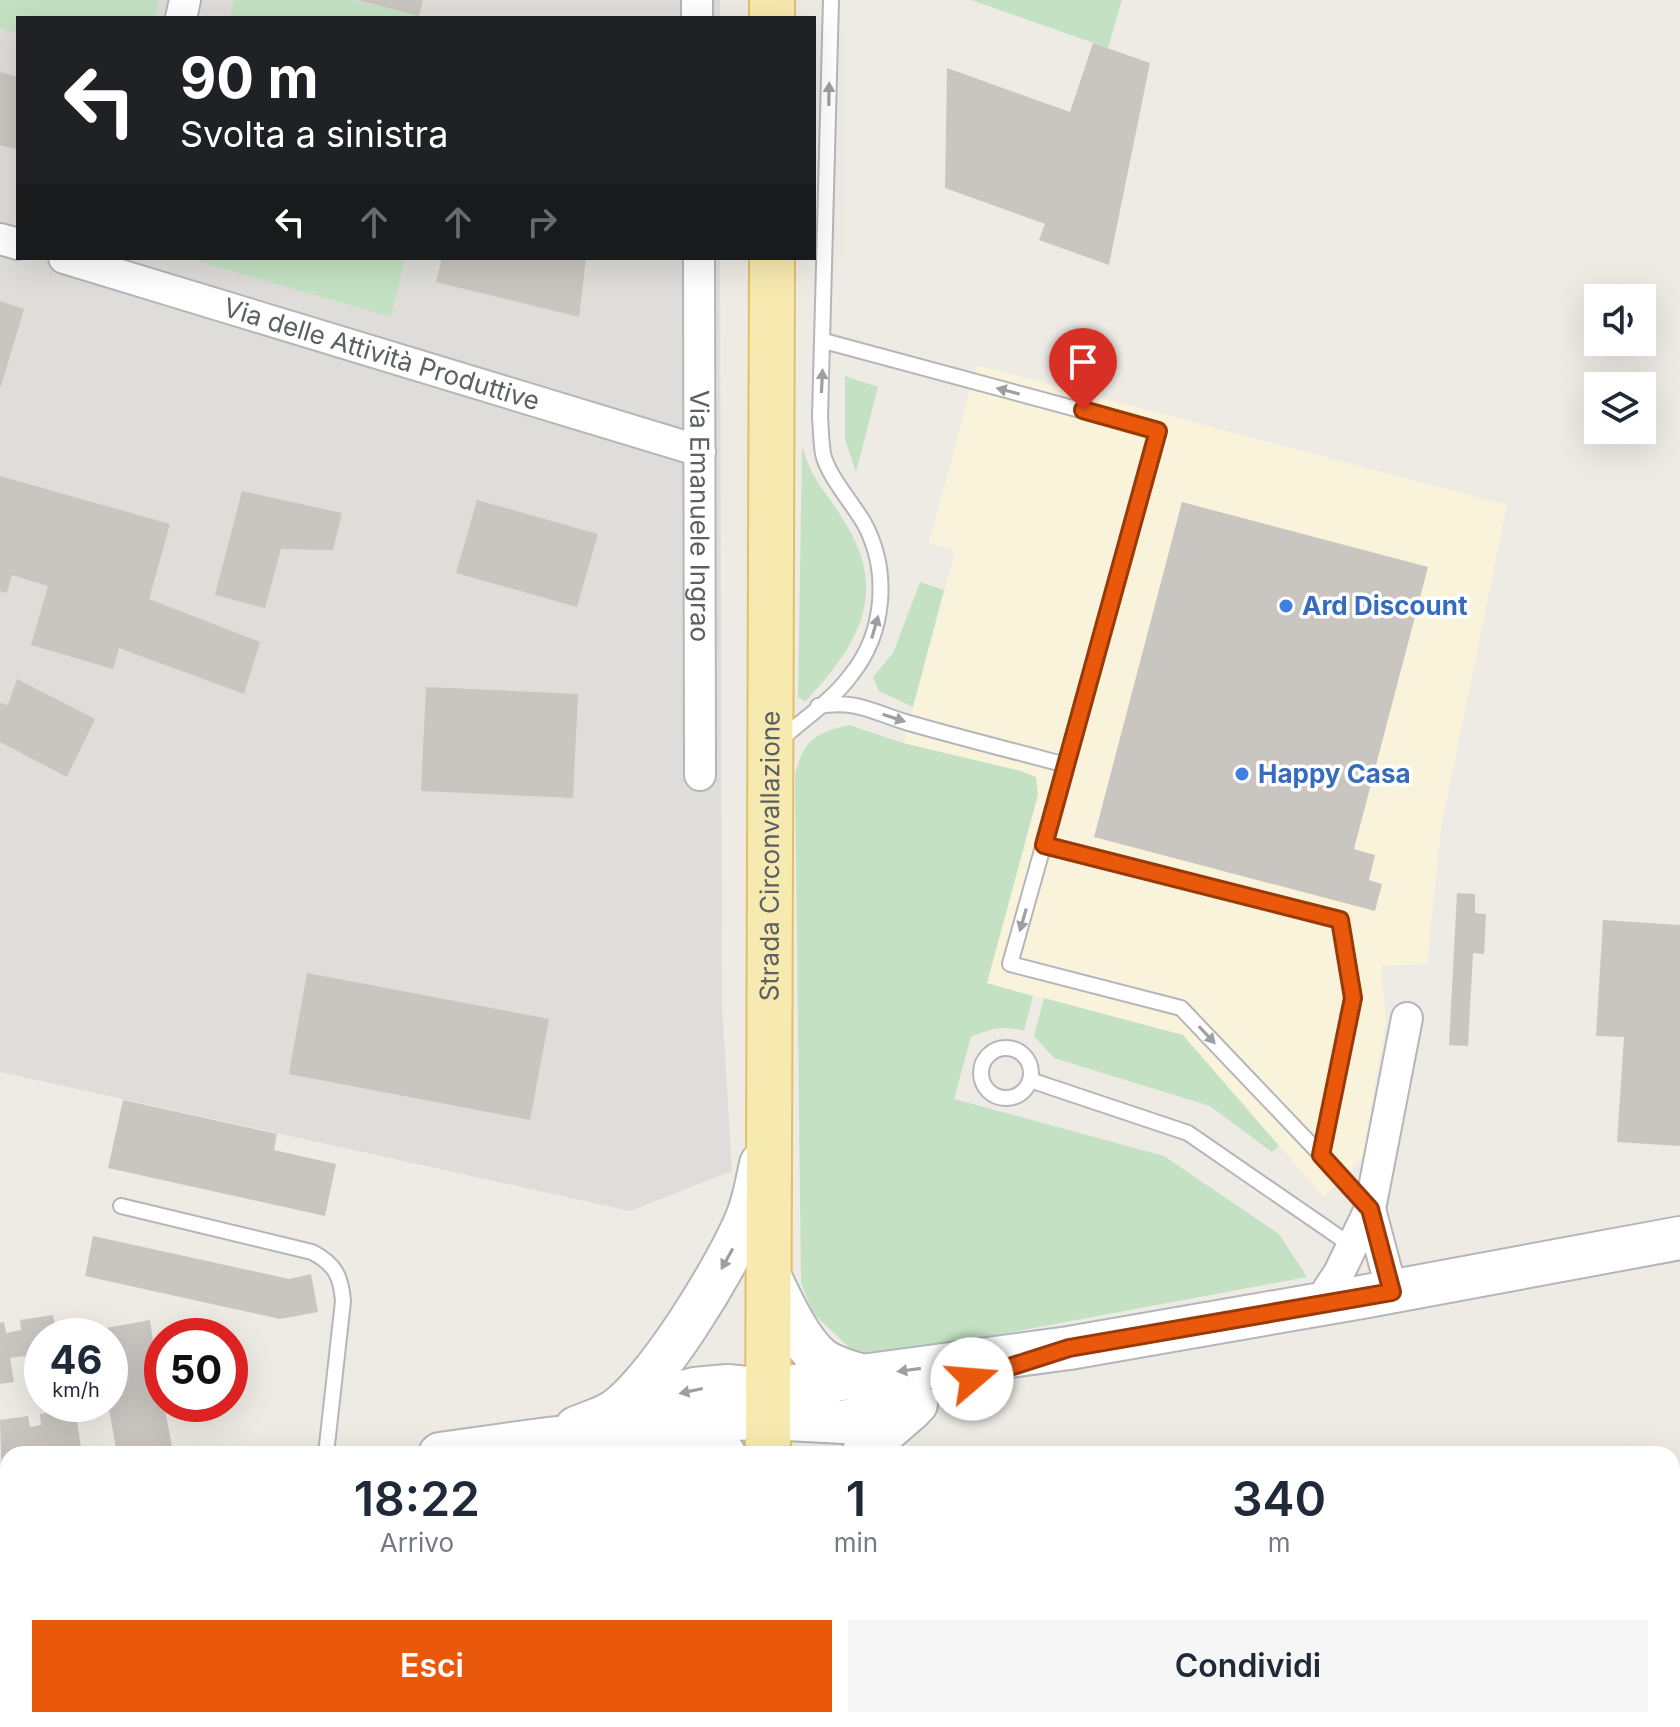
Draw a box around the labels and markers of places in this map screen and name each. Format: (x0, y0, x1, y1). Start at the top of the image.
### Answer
pin (1049, 328, 1117, 410)
place label: Ard Discount (1302, 590, 1468, 621)
marker: Ard Discount (1277, 597, 1295, 615)
place label: Happy Casa (1258, 758, 1411, 789)
marker: Happy Casa (1233, 765, 1251, 783)

